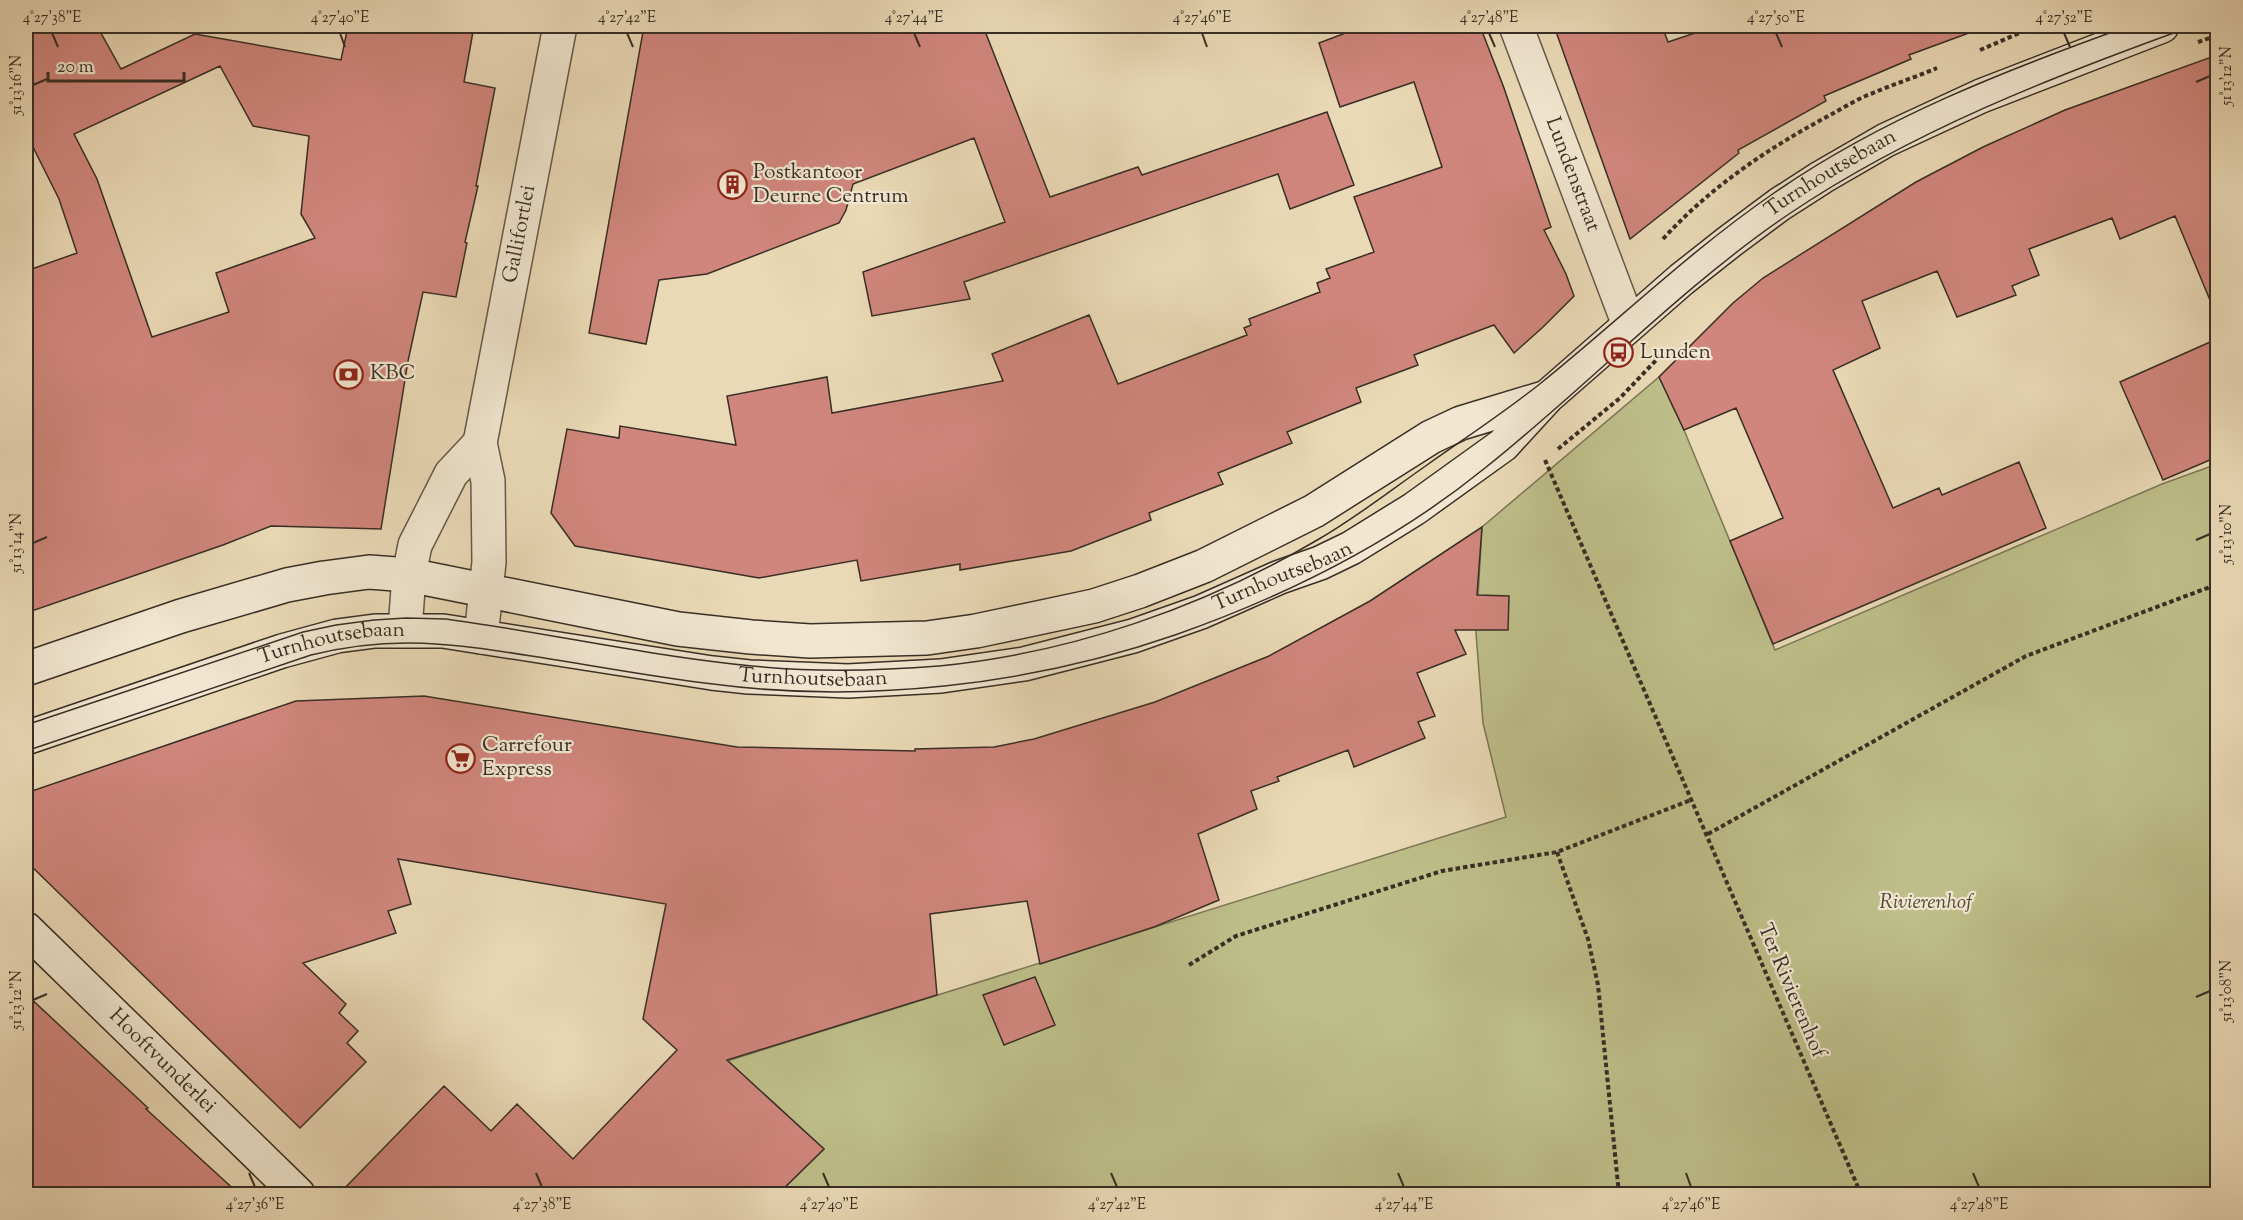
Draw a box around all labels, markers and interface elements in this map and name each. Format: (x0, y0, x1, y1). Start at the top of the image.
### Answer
text: 4°27'38"E (23, 8, 81, 29)
text: 4°27'40"E (311, 8, 369, 29)
text: 4°27'42"E (598, 8, 656, 29)
text: 4°27'44"E (885, 8, 943, 29)
text: 4°27'46"E (1173, 8, 1231, 29)
text: 4°27'48"E (1460, 8, 1518, 29)
text: 4°27'50"E (1747, 8, 1805, 29)
text: 4°27'52"E (2035, 8, 2093, 29)
scale bar (48, 45, 184, 83)
text: 51°13'12"N (2217, 46, 2238, 107)
text: 51°13'16"N (7, 55, 28, 116)
text: 20 m (57, 55, 94, 81)
street label: Lundenstraat (1537, 113, 1608, 236)
street label: Turnhoutsebaan (1759, 122, 1902, 225)
place label: Postkantoor Deurne Centrum (753, 158, 909, 212)
building icon: Postkantoor Deurne Centrum (716, 169, 748, 201)
street label: Gallifortlei (496, 182, 544, 286)
bus stop icon: Lunden (1603, 337, 1635, 369)
place label: Lunden (1640, 338, 1711, 368)
bank icon: KBC (333, 358, 365, 390)
place label: KBC (370, 359, 415, 389)
text: 51°13'10"N (2217, 504, 2238, 565)
text: 51°13'14"N (7, 513, 28, 574)
street label: Turnhoutsebaan (1208, 534, 1358, 620)
street label: Turnhoutsebaan (254, 616, 405, 673)
street label: Turnhoutsebaan (737, 661, 888, 696)
place label: Carrefour Express (482, 731, 572, 785)
supermarket icon: Carrefour Express (445, 742, 477, 774)
park label: Rivierenhof (1880, 888, 1975, 918)
street label: Ter Rivierenhof (1749, 919, 1834, 1065)
text: 51°13'08"N (2217, 960, 2238, 1023)
text: 51°13'12"N (7, 970, 28, 1031)
street label: Hooftvunderlei (101, 1002, 223, 1121)
text: 4°27'36"E (226, 1195, 284, 1216)
text: 4°27'38"E (513, 1195, 571, 1216)
text: 4°27'40"E (800, 1195, 858, 1216)
text: 4°27'42"E (1088, 1195, 1146, 1216)
text: 4°27'44"E (1375, 1195, 1433, 1216)
text: 4°27'46"E (1662, 1195, 1720, 1216)
text: 4°27'48"E (1950, 1195, 2008, 1216)

